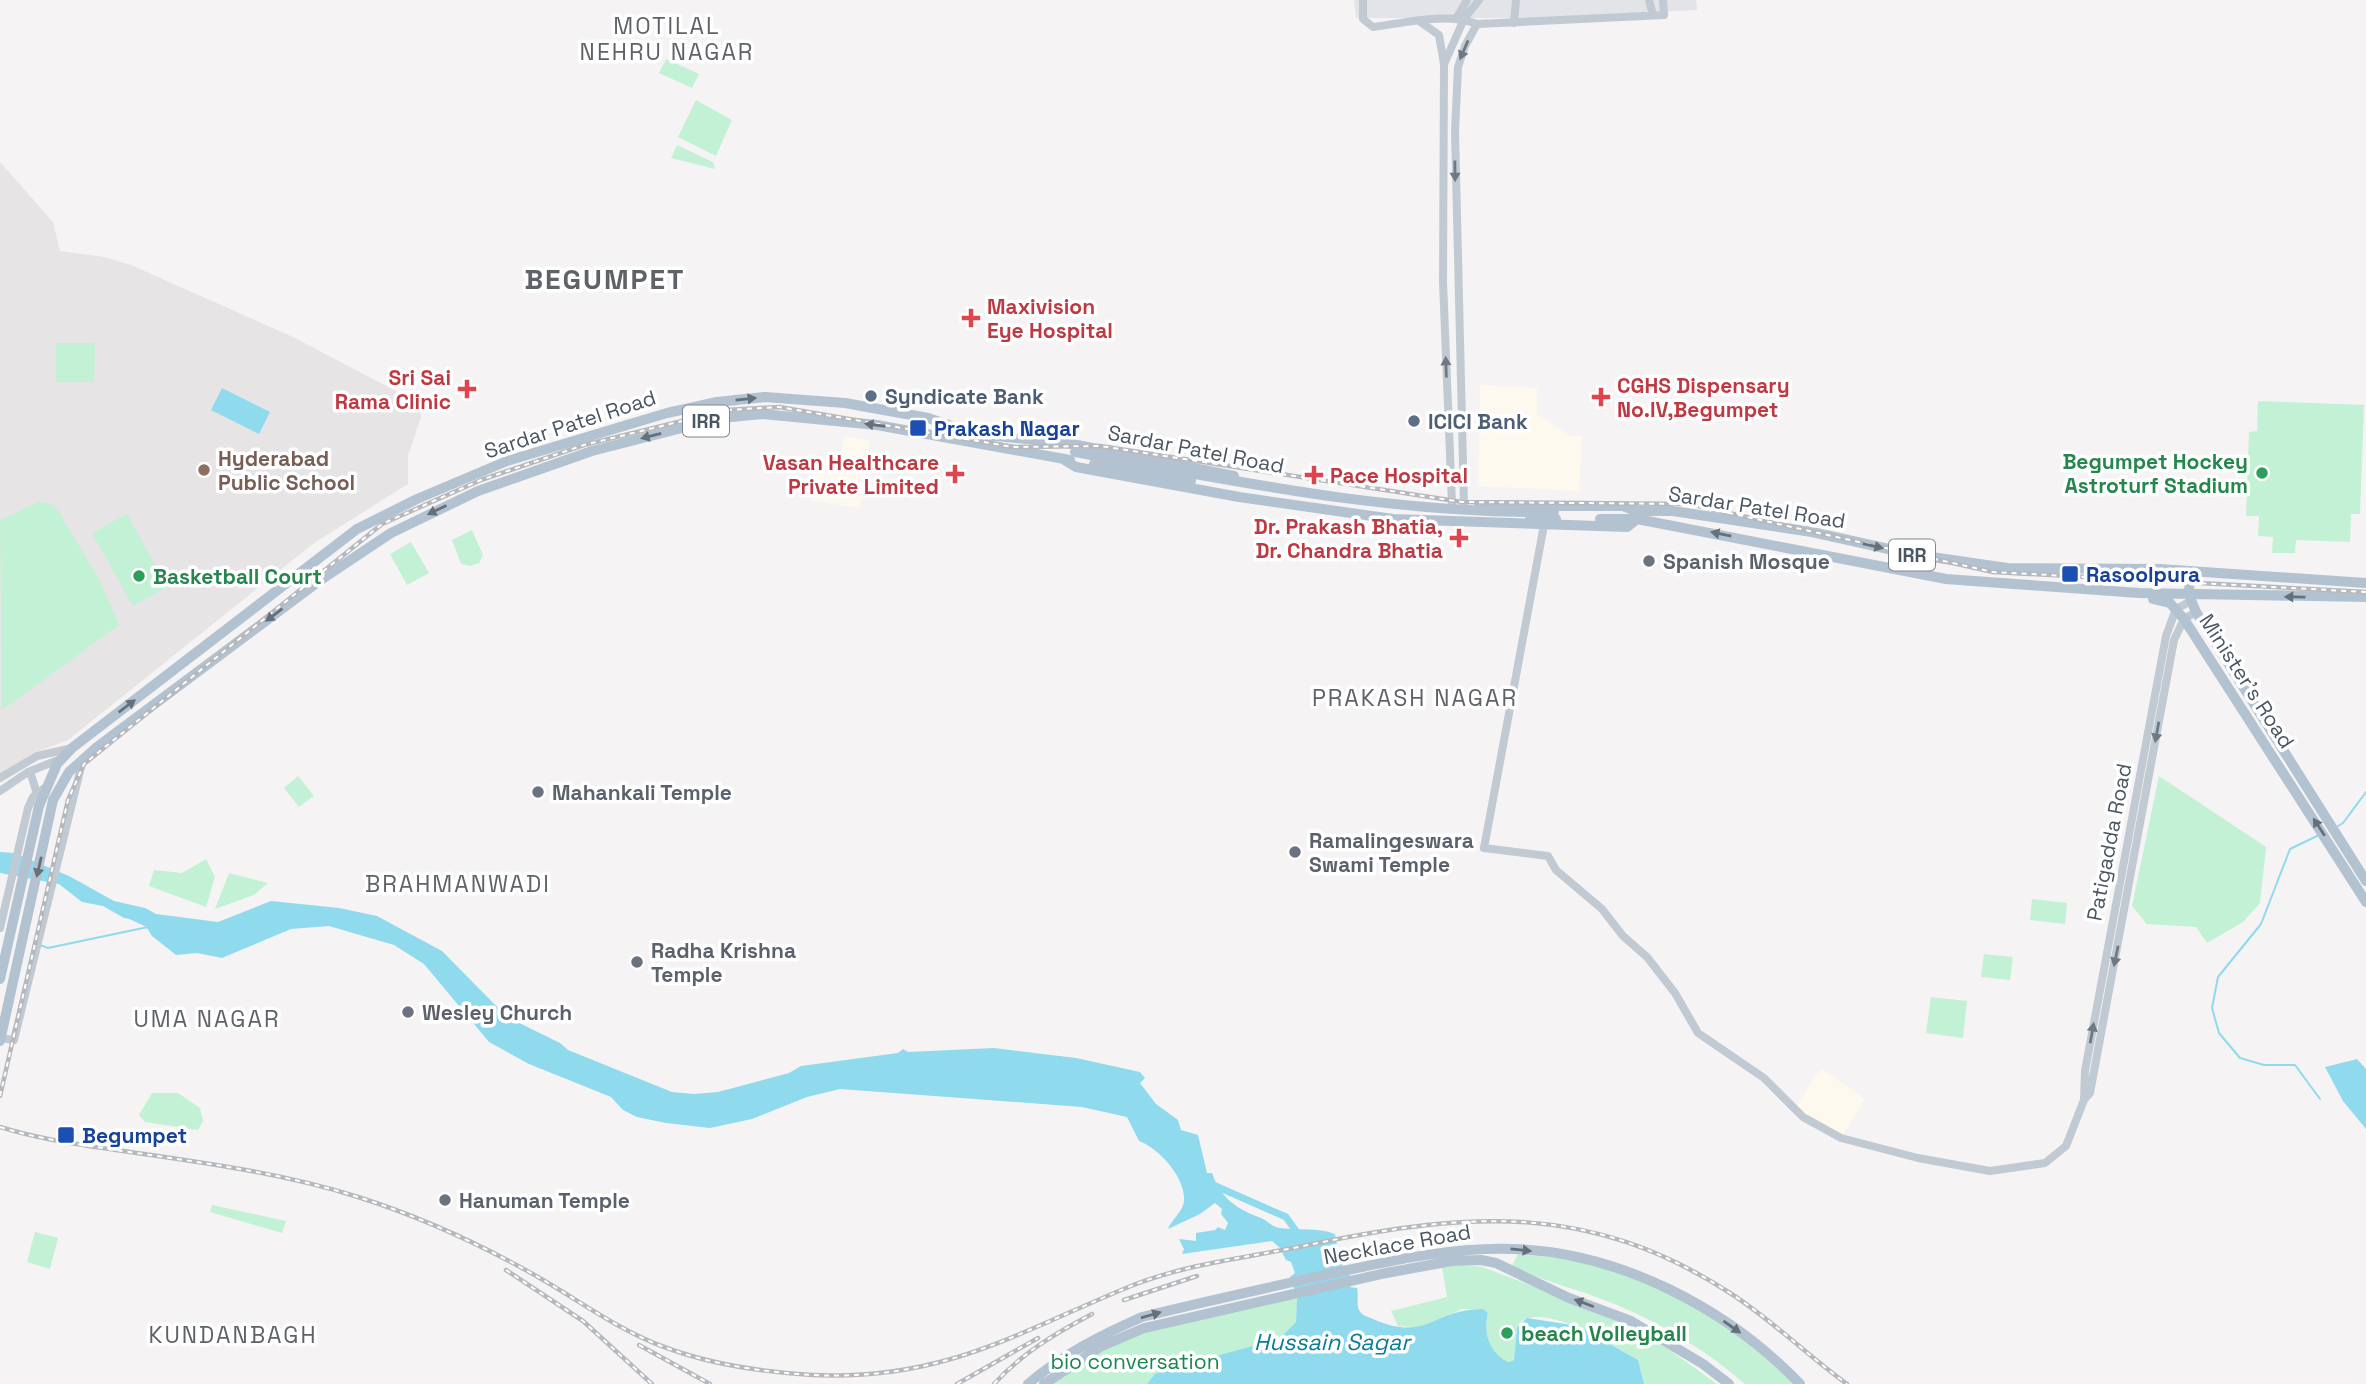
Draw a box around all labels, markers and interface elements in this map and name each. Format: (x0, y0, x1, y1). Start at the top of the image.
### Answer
district label: MOTILAL NEHRU NAGAR (580, 11, 754, 67)
one-way arrow (1458, 40, 1469, 61)
one-way arrow (1450, 160, 1461, 182)
district label: BEGUMPET (524, 261, 686, 297)
place label: Maxivision Eye Hospital (987, 293, 1113, 344)
marker: Maxivision Eye Hospital (961, 308, 981, 328)
one-way arrow (1440, 356, 1451, 378)
place label: Sri Sai Rama Clinic (335, 364, 451, 415)
place label: CGHS Dispensary No.IV,Begumpet (1617, 372, 1790, 423)
marker: Sri Sai Rama Clinic (457, 379, 477, 399)
place label: Syndicate Bank (885, 383, 1044, 410)
street label: Sardar Patel Road (481, 384, 659, 464)
marker: CGHS Dispensary No.IV,Begumpet (1591, 387, 1611, 407)
marker: Syndicate Bank (863, 388, 879, 404)
one-way arrow (735, 393, 757, 404)
road number: IRR (683, 406, 729, 436)
place label: ICICI Bank (1428, 408, 1528, 435)
marker: ICICI Bank (1406, 413, 1422, 429)
place label: Prakash Nagar (934, 415, 1080, 442)
marker: Prakash Nagar (908, 418, 928, 438)
street label: Sardar Patel Road (1106, 419, 1286, 479)
one-way arrow (864, 420, 886, 431)
one-way arrow (640, 431, 662, 442)
place label: Hyderabad Public School (218, 445, 355, 496)
place label: Begumpet Hockey Astroturf Stadium (2062, 448, 2248, 499)
place label: Vasan Healthcare Private Limited (763, 449, 939, 500)
marker: Hyderabad Public School (196, 462, 212, 478)
place label: Pace Hospital (1330, 462, 1468, 489)
marker: Vasan Healthcare Private Limited (945, 464, 965, 484)
marker: Pace Hospital (1304, 465, 1324, 485)
marker: Begumpet Hockey Astroturf Stadium (2254, 465, 2270, 481)
street label: Sardar Patel Road (1666, 480, 1848, 534)
one-way arrow (427, 505, 447, 516)
place label: Dr. Prakash Bhatia, Dr. Chandra Bhatia (1254, 513, 1443, 564)
marker: Dr. Prakash Bhatia, Dr. Chandra Bhatia (1449, 528, 1469, 548)
one-way arrow (1710, 529, 1732, 540)
road number: IRR (1889, 540, 1935, 570)
one-way arrow (1862, 541, 1884, 552)
place label: Spanish Mosque (1663, 548, 1830, 575)
marker: Spanish Mosque (1641, 553, 1657, 569)
place label: Rasoolpura (2086, 561, 2200, 588)
place label: Basketball Court (153, 563, 322, 590)
marker: Rasoolpura (2060, 564, 2080, 584)
marker: Basketball Court (131, 568, 147, 584)
one-way arrow (2284, 591, 2306, 602)
one-way arrow (265, 608, 283, 622)
street label: Minister's Road (2193, 609, 2301, 753)
district label: PRAKASH NAGAR (1312, 683, 1518, 713)
one-way arrow (117, 699, 135, 714)
one-way arrow (2151, 722, 2162, 744)
street label: Patigadda Road (2080, 761, 2138, 923)
place label: Mahankali Temple (552, 779, 732, 806)
marker: Mahankali Temple (530, 784, 546, 800)
one-way arrow (2313, 817, 2326, 836)
place label: Ramalingeswara Swami Temple (1309, 827, 1474, 878)
marker: Ramalingeswara Swami Temple (1287, 844, 1303, 860)
one-way arrow (33, 856, 44, 878)
district label: BRAHMANWADI (365, 869, 551, 899)
place label: Radha Krishna Temple (651, 937, 796, 988)
one-way arrow (2110, 945, 2121, 967)
marker: Radha Krishna Temple (629, 954, 645, 970)
place label: Wesley Church (422, 999, 572, 1026)
district label: UMA NAGAR (133, 1004, 281, 1034)
marker: Wesley Church (400, 1004, 416, 1020)
one-way arrow (2087, 1022, 2098, 1044)
place label: Begumpet (82, 1122, 187, 1149)
marker: Begumpet (56, 1125, 76, 1145)
place label: Hanuman Temple (459, 1187, 630, 1214)
marker: Hanuman Temple (437, 1192, 453, 1208)
street label: Necklace Road (1321, 1218, 1473, 1270)
one-way arrow (1510, 1245, 1532, 1256)
one-way arrow (1574, 1298, 1595, 1309)
one-way arrow (1140, 1309, 1162, 1320)
district label: KUNDANBAGH (148, 1320, 318, 1350)
place label: beach Volleyball (1521, 1320, 1687, 1347)
one-way arrow (1723, 1320, 1741, 1334)
marker: beach Volleyball (1499, 1325, 1515, 1341)
water label: Hussain Sagar (1254, 1327, 1412, 1357)
park label: bio conversation (1050, 1348, 1220, 1375)

